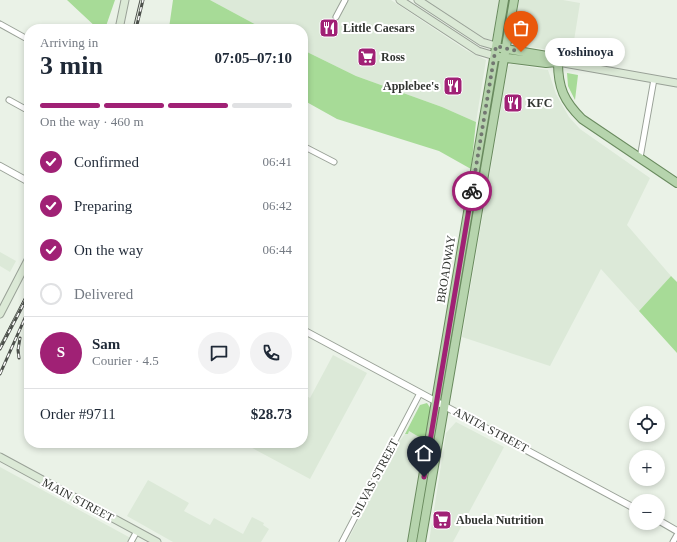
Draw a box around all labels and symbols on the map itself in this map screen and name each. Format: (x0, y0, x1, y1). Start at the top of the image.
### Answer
pin (504, 11, 538, 52)
restaurant icon: Little Caesars (318, 17, 340, 39)
place label: Little Caesars (343, 21, 415, 35)
callout: Yoshinoya (545, 38, 625, 66)
supermarket icon: Ross (356, 46, 378, 68)
place label: Ross (381, 50, 405, 64)
restaurant icon: Applebee's (442, 75, 464, 97)
place label: Applebee's (383, 79, 439, 93)
restaurant icon: KFC (502, 92, 524, 114)
place label: KFC (527, 96, 552, 110)
courier (452, 171, 492, 211)
street label: BROADWAY (434, 234, 458, 304)
street label: ANITA STREET (451, 404, 531, 456)
street label: SILVAS STREET (349, 436, 402, 519)
pin (407, 436, 441, 477)
street label: MAIN STREET (40, 475, 117, 525)
supermarket icon: Abuela Nutrition (431, 509, 453, 531)
place label: Abuela Nutrition (456, 513, 544, 527)

